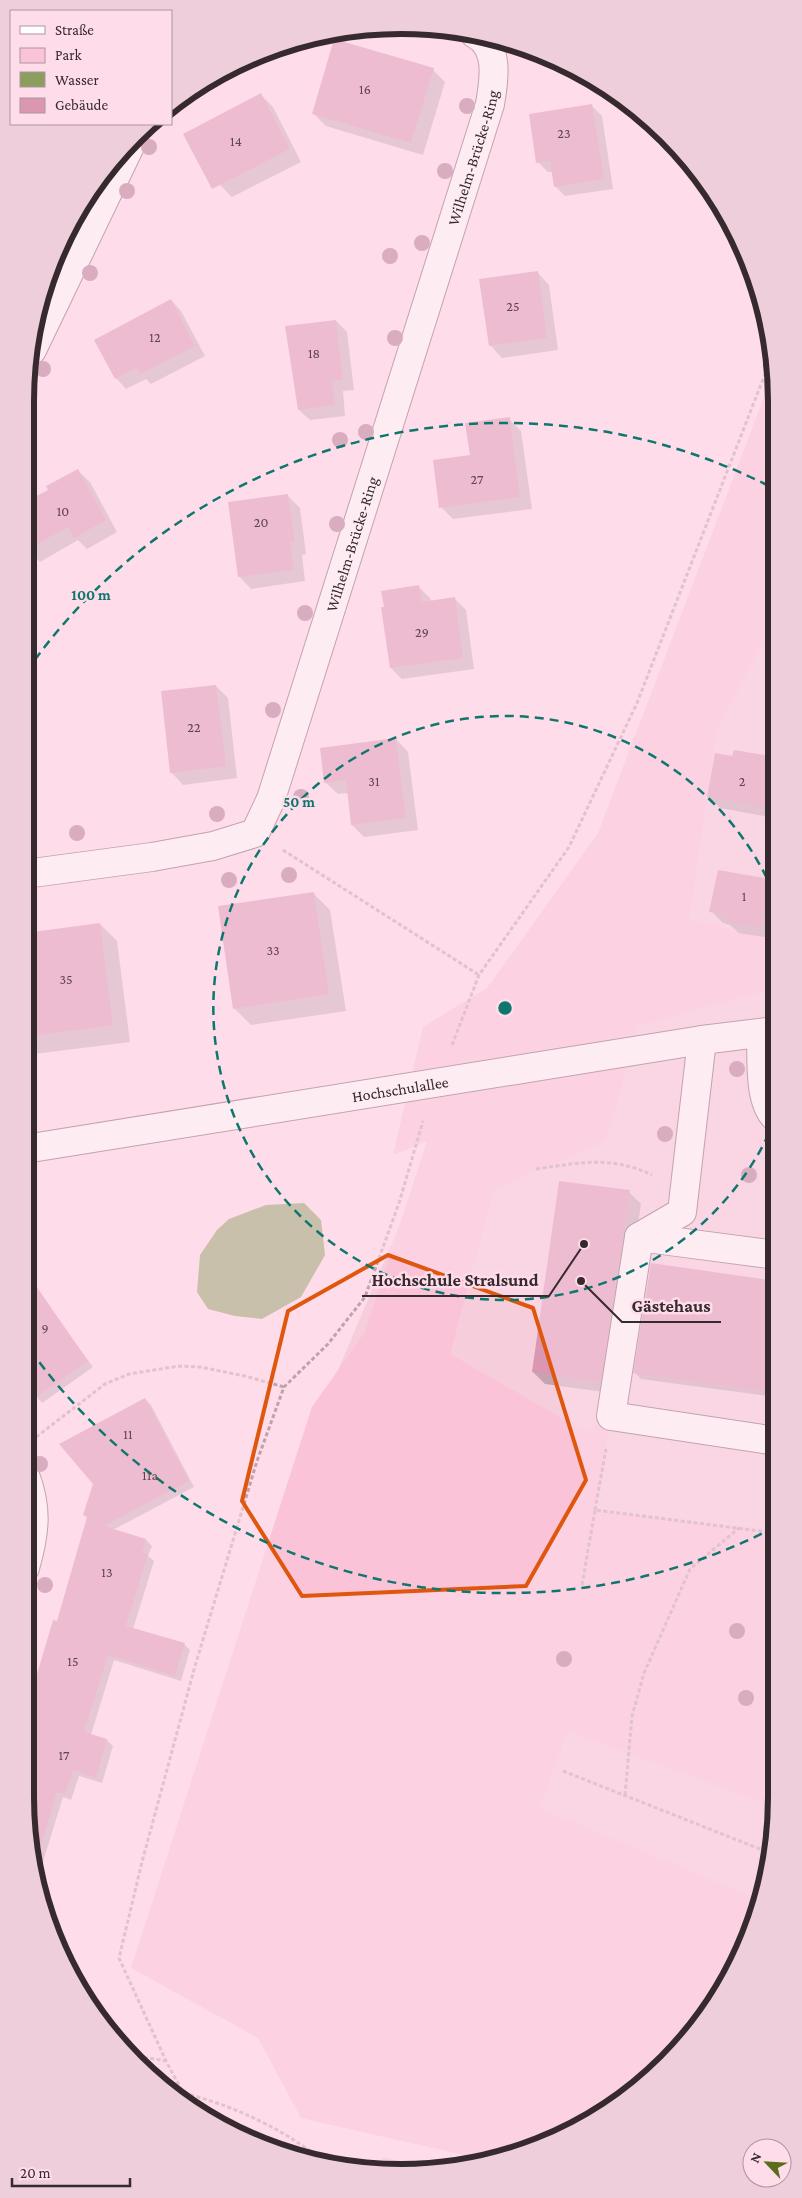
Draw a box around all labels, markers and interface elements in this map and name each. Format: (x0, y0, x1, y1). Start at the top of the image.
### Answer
legend (10, 10, 172, 125)
text: Straße (55, 22, 94, 38)
text: Park (55, 47, 82, 63)
text: Wasser (55, 72, 99, 88)
house number: 16 (359, 81, 371, 97)
street label: Wilhelm-Brücke-Ring (444, 89, 502, 227)
text: Gebäude (55, 97, 109, 113)
house number: 23 (557, 125, 571, 141)
house number: 14 (230, 133, 242, 149)
house number: 25 (506, 298, 520, 314)
house number: 12 (149, 329, 161, 345)
house number: 18 (308, 345, 320, 361)
house number: 27 (471, 471, 484, 487)
street label: Wilhelm-Brücke-Ring (322, 474, 382, 614)
house number: 10 (57, 503, 69, 519)
house number: 20 (254, 514, 268, 530)
text: 100 m (71, 587, 111, 603)
house number: 29 (415, 624, 429, 640)
house number: 22 (187, 719, 201, 735)
house number: 31 (368, 773, 380, 789)
house number: 2 (739, 773, 746, 789)
text: 50 m (283, 794, 315, 810)
house number: 1 (742, 888, 747, 904)
house number: 33 (266, 942, 280, 958)
house number: 35 (59, 971, 73, 987)
centre of rings (496, 999, 514, 1017)
street label: Hochschulallee (351, 1072, 450, 1105)
callout: Hochschule Stralsund (362, 1263, 549, 1296)
text: Hochschule Stralsund (371, 1270, 539, 1290)
callout: Gästehaus (622, 1289, 721, 1322)
text: Gästehaus (631, 1296, 711, 1316)
house number: 9 (41, 1320, 49, 1336)
house number: 11 (123, 1426, 133, 1442)
house number: 11a (142, 1467, 158, 1483)
house number: 13 (101, 1564, 113, 1580)
house number: 15 (67, 1653, 79, 1669)
house number: 17 (58, 1747, 70, 1763)
north arrow (742, 2138, 792, 2188)
text: N (746, 2149, 765, 2165)
scale bar (12, 2156, 130, 2188)
text: 20 m (20, 2165, 51, 2181)

